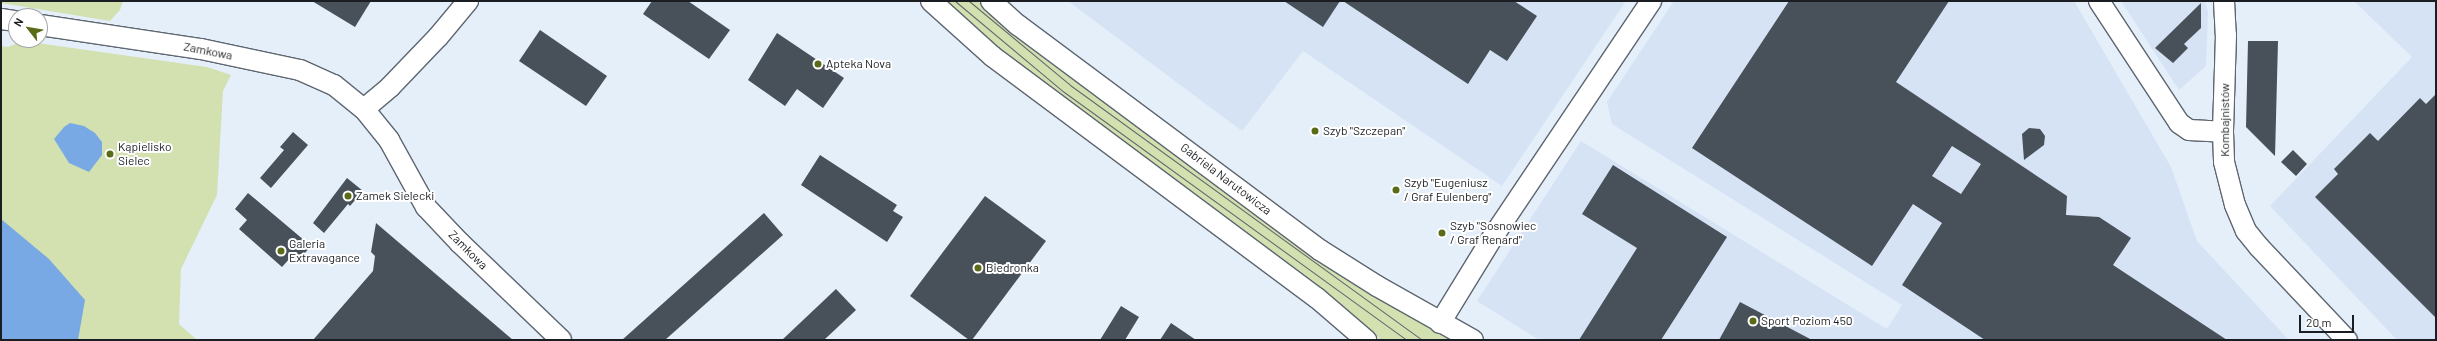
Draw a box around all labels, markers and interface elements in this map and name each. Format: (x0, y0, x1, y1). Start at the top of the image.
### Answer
north arrow (8, 8, 48, 48)
text: N (11, 16, 26, 29)
street label: Zamkowa (182, 39, 234, 63)
place label: Apteka Nova (826, 57, 891, 71)
marker: Apteka Nova (813, 59, 823, 69)
street label: Kombajnistów (2218, 83, 2232, 157)
place label: Szyb "Szczepan" (1323, 124, 1405, 138)
marker: Szyb "Szczepan" (1310, 126, 1320, 136)
place label: Kąpielisko Sielec (118, 140, 171, 168)
street label: Gabriela Narutowicza (1178, 140, 1274, 218)
marker: Kąpielisko Sielec (105, 149, 115, 159)
place label: Szyb "Eugeniusz / Graf Eulenberg" (1404, 176, 1491, 204)
marker: Szyb "Eugeniusz / Graf Eulenberg" (1391, 185, 1401, 195)
place label: Zamek Sielecki (356, 189, 434, 203)
marker: Zamek Sielecki (343, 191, 353, 201)
place label: Szyb "Sosnowiec / Graf Renard" (1450, 219, 1536, 247)
street label: Zamkowa (445, 227, 491, 273)
marker: Szyb "Sosnowiec / Graf Renard" (1437, 228, 1447, 238)
place label: Galeria Extravagance (289, 237, 360, 265)
marker: Galeria Extravagance (276, 246, 286, 256)
place label: Biedronka (986, 261, 1039, 275)
marker: Biedronka (973, 263, 983, 273)
scale bar (2301, 307, 2356, 333)
place label: Sport Poziom 450 (1761, 314, 1853, 328)
text: 20 m (2306, 315, 2332, 329)
marker: Sport Poziom 450 (1748, 316, 1758, 326)

